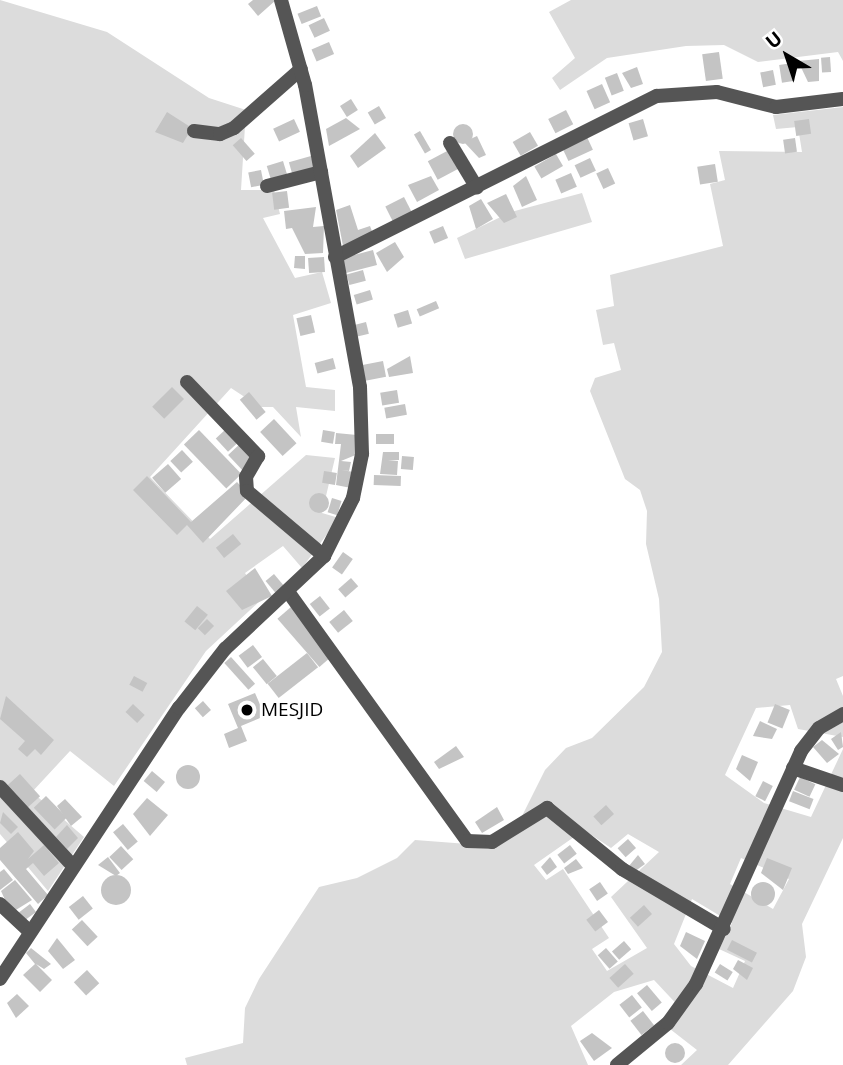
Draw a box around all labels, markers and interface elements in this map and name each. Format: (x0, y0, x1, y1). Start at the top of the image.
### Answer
north arrow (752, 21, 822, 91)
text: U (760, 25, 788, 54)
place label: MESJID (261, 699, 323, 721)
marker: MESJID (239, 702, 255, 718)

